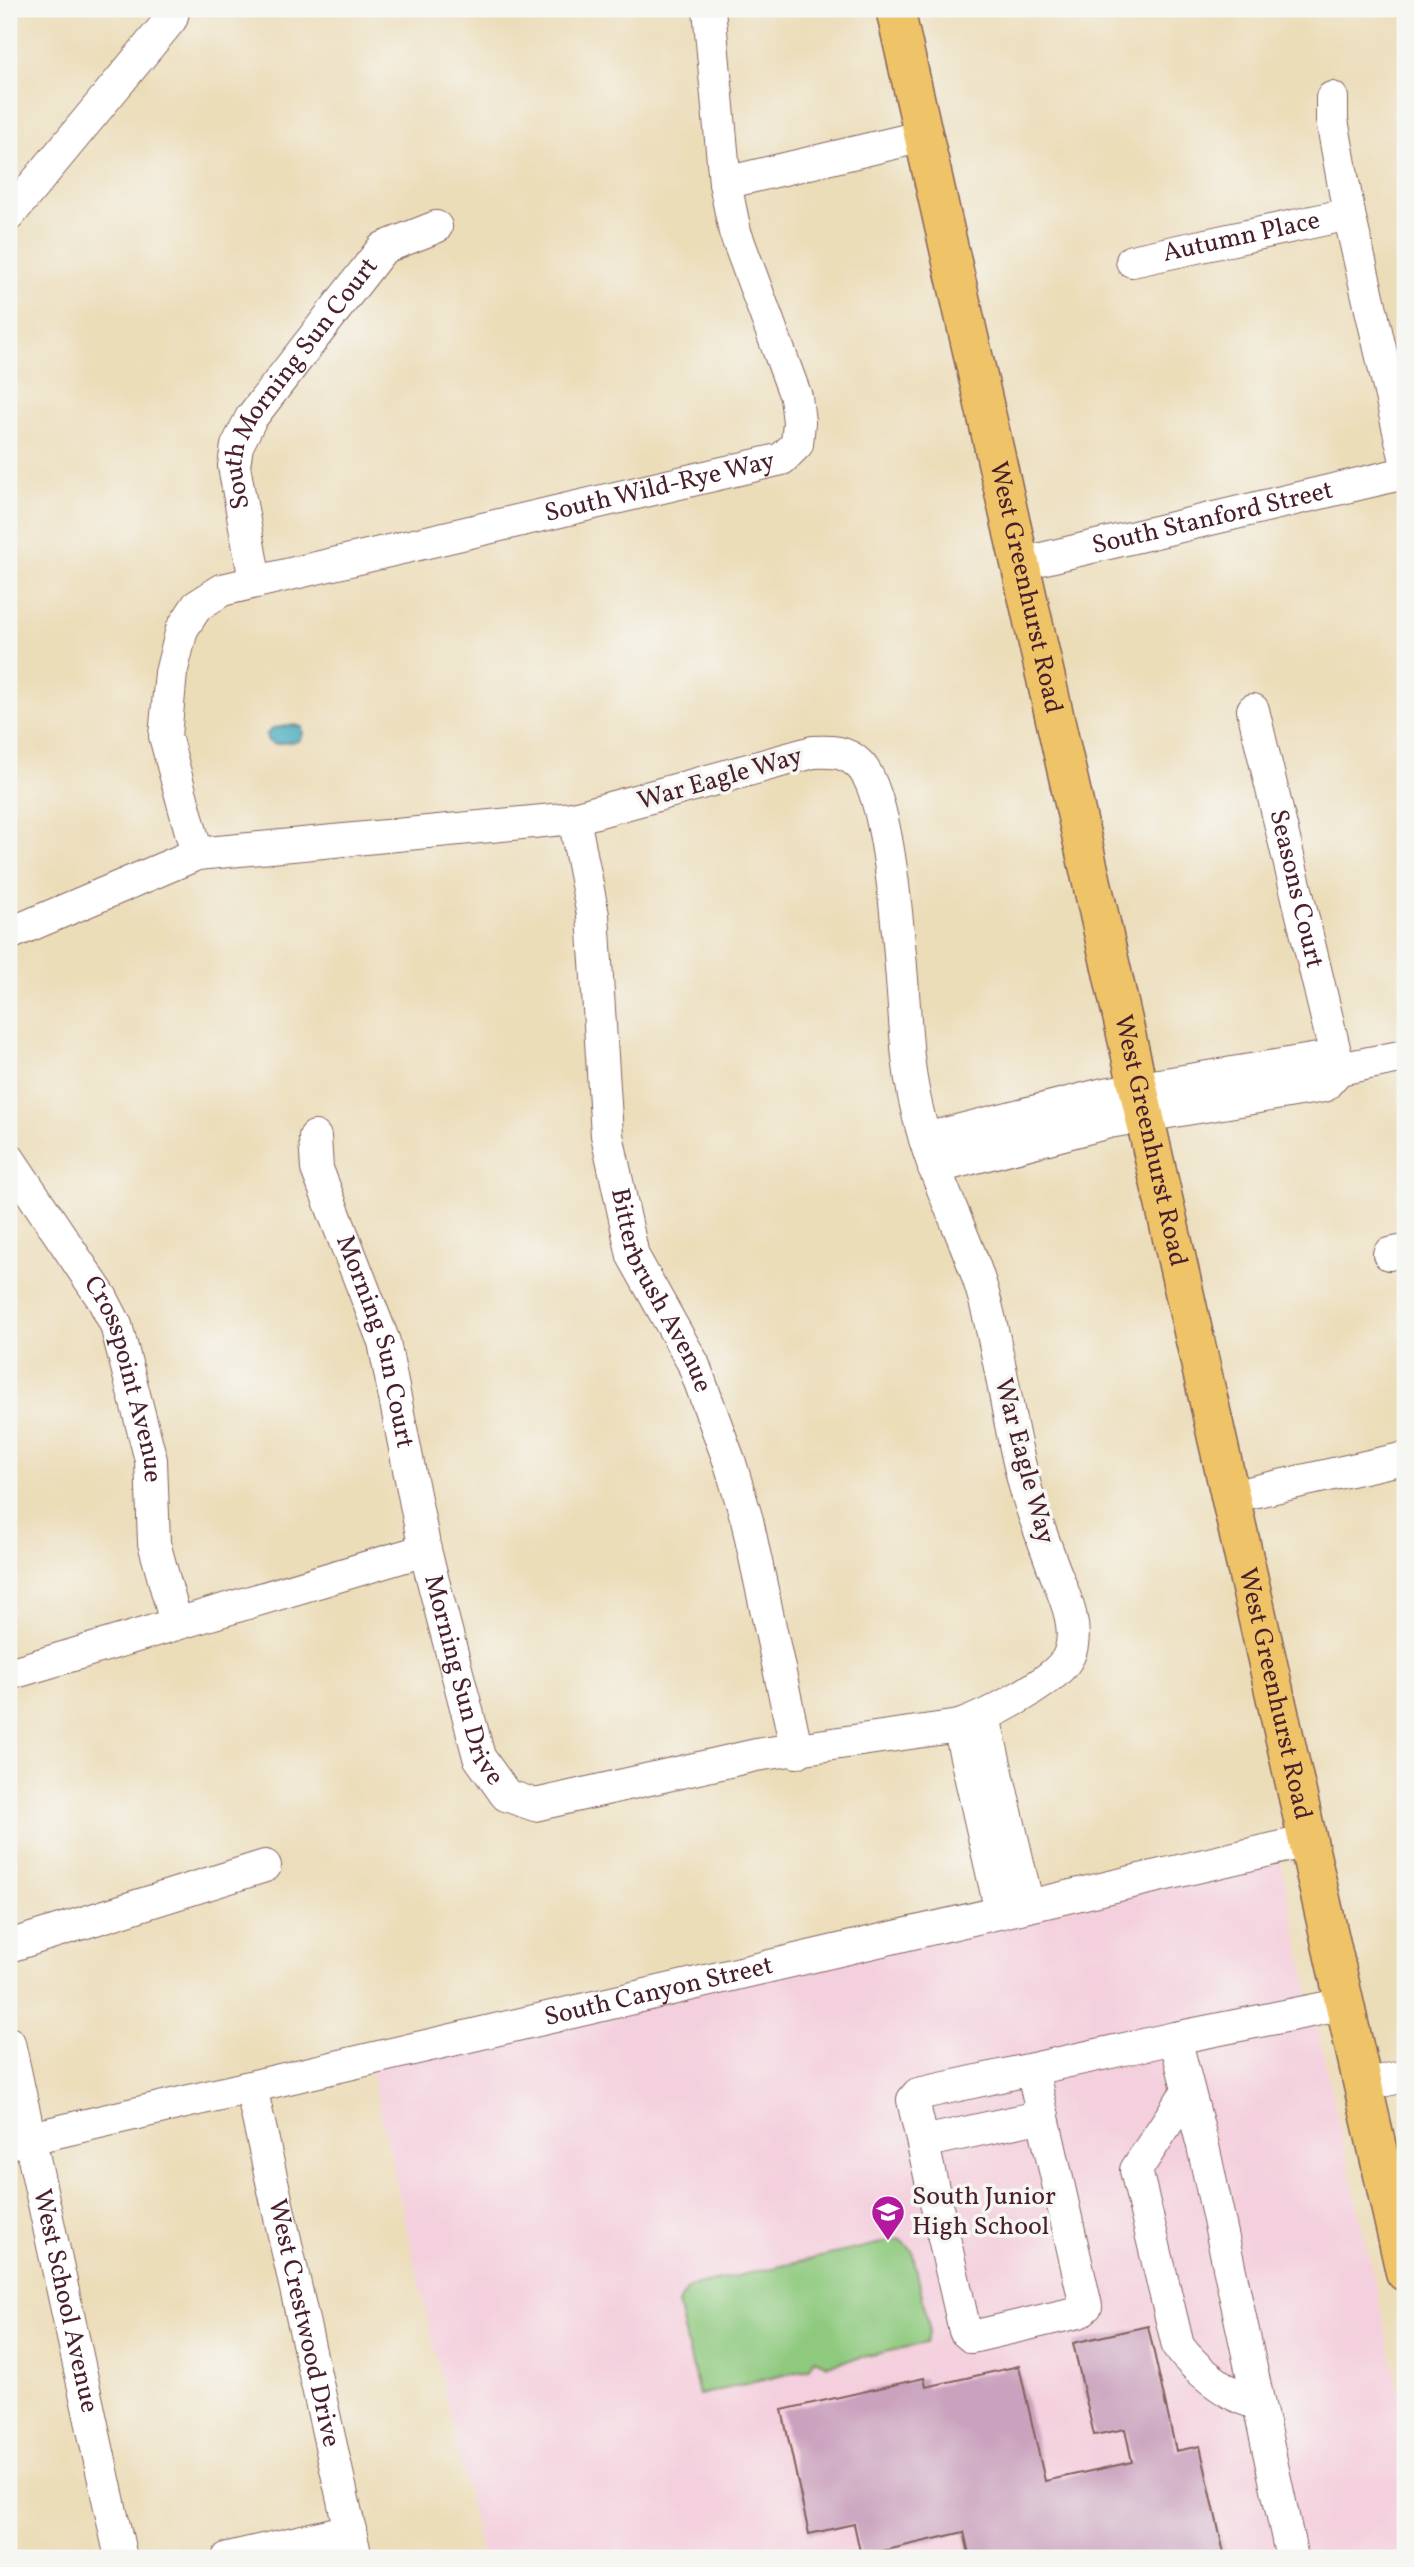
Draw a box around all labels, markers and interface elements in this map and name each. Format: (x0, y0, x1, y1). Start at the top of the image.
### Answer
street label: Autumn Place (1160, 203, 1323, 272)
street label: South Morning Sun Court (216, 250, 387, 512)
street label: South Wild-Rye Way (541, 443, 779, 532)
street label: West Greenhurst Road (980, 458, 1071, 717)
street label: South Stanford Street (1089, 473, 1337, 564)
street label: War Eagle Way (633, 738, 807, 820)
street label: Seasons Court (1259, 806, 1332, 972)
street label: West Greenhurst Road (1104, 1011, 1196, 1270)
street label: Bitterbrush Avenue (601, 1185, 720, 1398)
street label: Morning Sun Court (326, 1230, 423, 1451)
street label: Crosspoint Avenue (74, 1269, 170, 1483)
street label: War Eagle Way (985, 1374, 1063, 1548)
street label: West Greenhurst Road (1229, 1564, 1321, 1823)
street label: Morning Sun Drive (414, 1571, 512, 1793)
street label: South Canyon Street (541, 1948, 777, 2036)
place label: South Junior High School (912, 2179, 1056, 2245)
street label: West School Avenue (23, 2186, 107, 2416)
school or university icon: South Junior High School (869, 2193, 907, 2242)
street label: West Crestwood Drive (259, 2196, 349, 2451)

